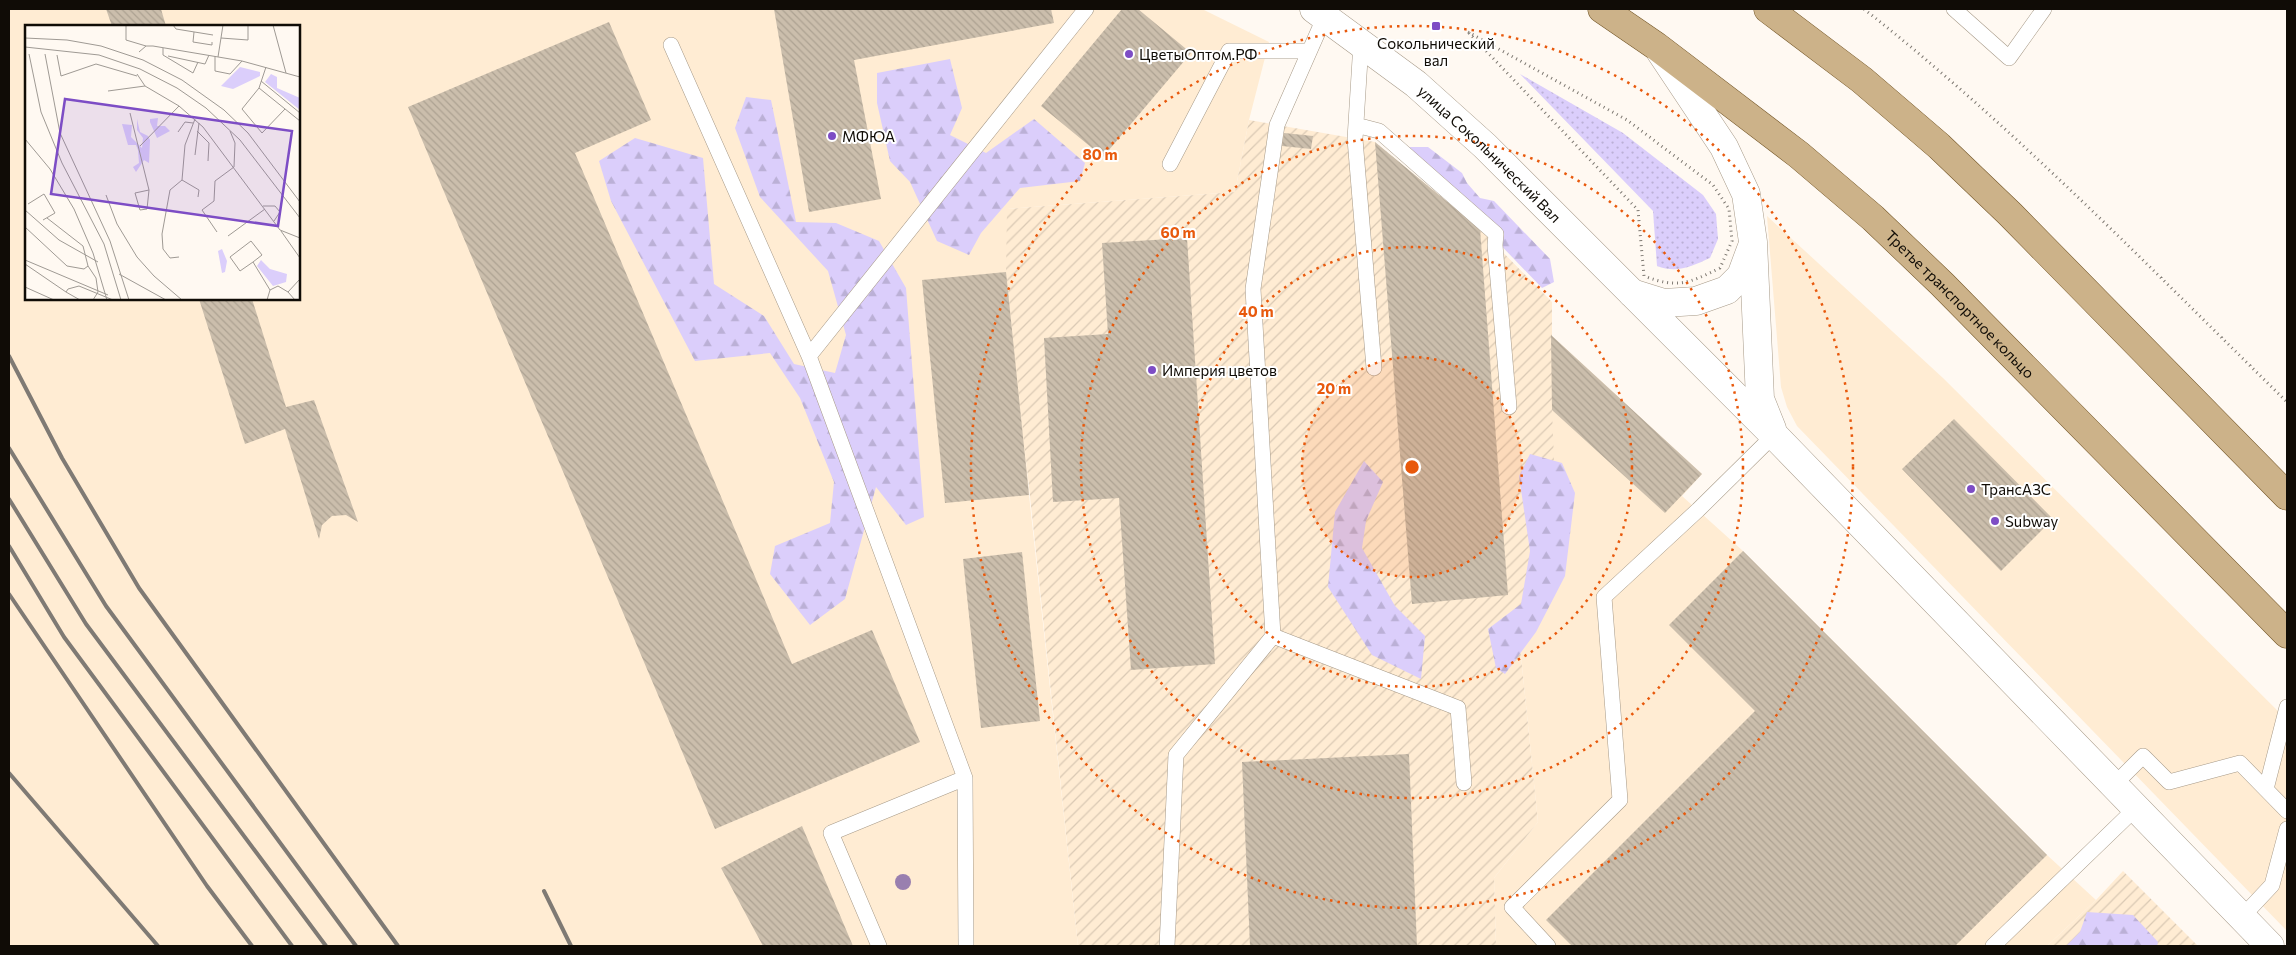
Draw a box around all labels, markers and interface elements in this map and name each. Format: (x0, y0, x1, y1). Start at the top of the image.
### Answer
marker: Сокольнический вал (1430, 20, 1442, 32)
inset map (25, 25, 300, 300)
place label: Сокольнический вал (1377, 34, 1495, 69)
place label: ЦветыОптом.РФ (1139, 45, 1258, 63)
marker: ЦветыОптом.РФ (1123, 48, 1135, 60)
street label: улица Сокольнический Вал (1414, 81, 1565, 226)
place label: МФЮА (842, 127, 895, 145)
marker: МФЮА (826, 130, 838, 142)
text: 80 m (1082, 145, 1118, 163)
text: 60 m (1160, 223, 1196, 241)
street label: Третье транспортное кольцо (1882, 226, 2038, 382)
text: 40 m (1238, 302, 1274, 320)
place label: Империя цветов (1162, 361, 1277, 379)
marker: Империя цветов (1146, 364, 1158, 376)
text: 20 m (1317, 379, 1351, 397)
centre of rings (1403, 458, 1421, 476)
place label: ТрансАЗС (1981, 480, 2051, 498)
marker: ТрансАЗС (1965, 483, 1977, 495)
place label: Subway (2005, 512, 2058, 530)
marker: Subway (1989, 515, 2001, 527)

